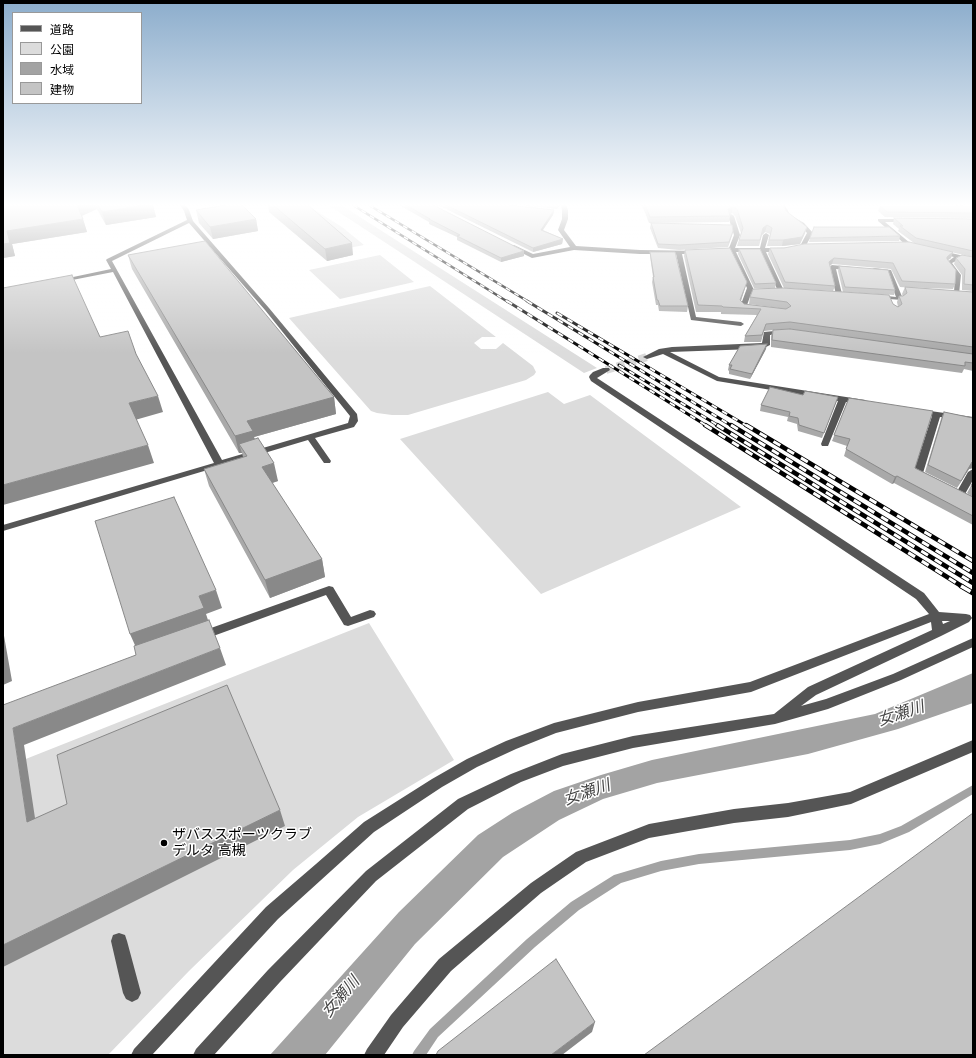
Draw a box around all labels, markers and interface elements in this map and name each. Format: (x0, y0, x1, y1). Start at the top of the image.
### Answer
legend (12, 12, 142, 104)
text: 道路 (50, 23, 74, 37)
text: 公園 (50, 43, 74, 57)
text: 水域 (50, 63, 74, 77)
text: 建物 (50, 83, 74, 97)
water label: 女瀬川 (875, 697, 927, 731)
water label: 女瀬川 (561, 776, 613, 810)
place label: ザバススポーツクラブ デルタ 高槻 (172, 827, 312, 860)
marker: ザバススポーツクラブ デルタ 高槻 (159, 838, 169, 848)
water label: 女瀬川 (318, 973, 364, 1021)

